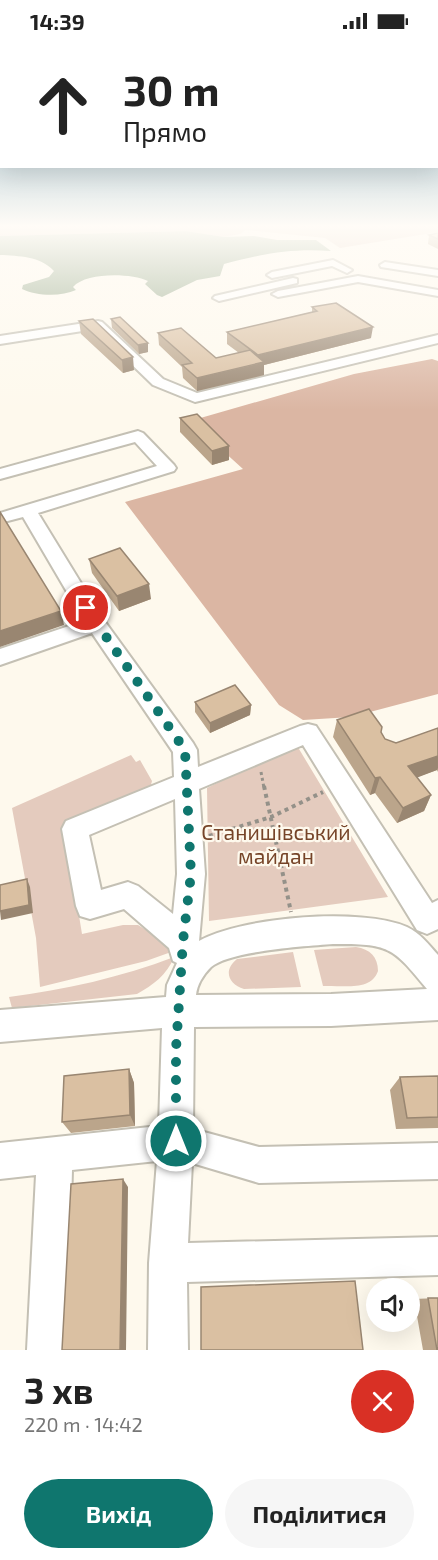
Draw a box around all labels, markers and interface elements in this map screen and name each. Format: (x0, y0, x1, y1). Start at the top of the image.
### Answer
text: 14:39 (30, 8, 85, 34)
text: 30 m (123, 64, 219, 114)
icon: ahead (24, 66, 102, 144)
text: Прямо (123, 115, 207, 147)
pin (60, 582, 111, 633)
icon: arrive (69, 591, 102, 624)
park label: Станишівський майдан (201, 819, 351, 868)
position arrow (144, 1109, 208, 1173)
map controls (366, 1278, 420, 1332)
button: sound (366, 1278, 420, 1332)
text: 3 хв (24, 1368, 93, 1411)
button: close (351, 1370, 414, 1433)
text: 220 m · 14:42 (24, 1412, 143, 1436)
button: Вихід (24, 1479, 213, 1548)
button: Поділитися (225, 1479, 414, 1548)

